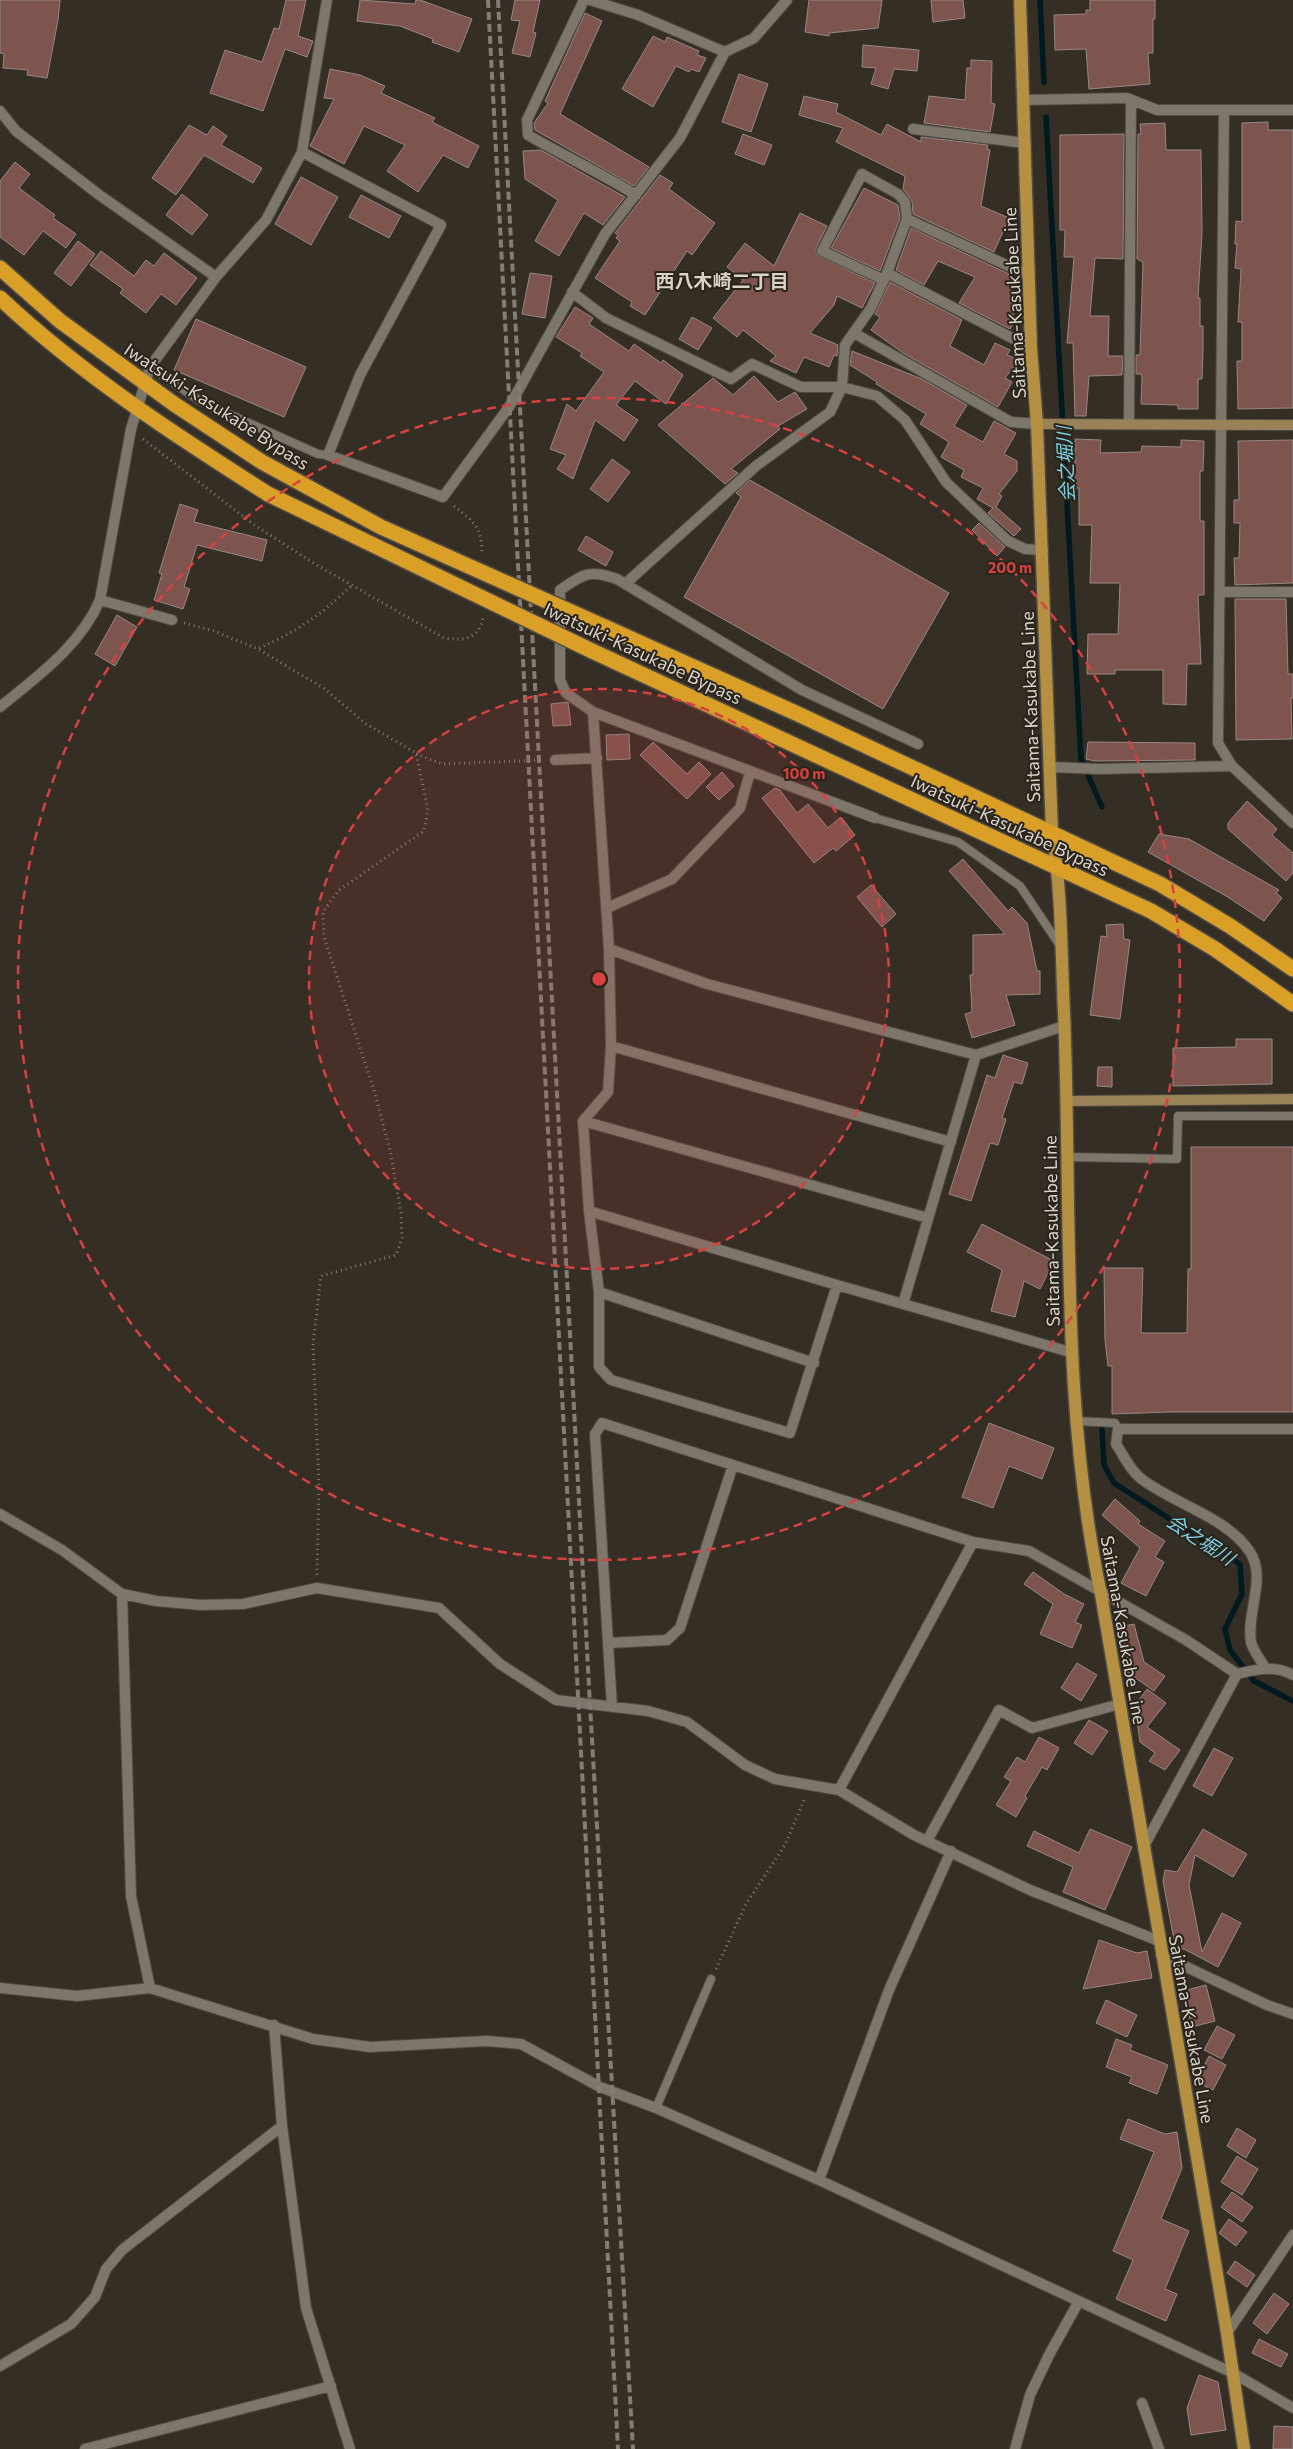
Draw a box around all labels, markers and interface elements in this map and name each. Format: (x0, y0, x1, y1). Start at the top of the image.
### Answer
street label: Saitama-Kasukabe Line (998, 207, 1030, 399)
district label: 西八木崎二丁目 (655, 269, 789, 292)
street label: Iwatsuki-Kasukabe Bypass (120, 338, 314, 474)
water label: 会之堀川 (1051, 423, 1078, 503)
text: 200 m (988, 558, 1032, 576)
street label: Iwatsuki-Kasukabe Bypass (540, 597, 746, 709)
street label: Saitama-Kasukabe Line (1016, 611, 1044, 803)
text: 100 m (783, 764, 825, 782)
street label: Iwatsuki-Kasukabe Bypass (907, 769, 1113, 881)
centre of rings (590, 970, 608, 988)
street label: Saitama-Kasukabe Line (1038, 1135, 1064, 1327)
water label: 会之堀川 (1163, 1509, 1241, 1570)
street label: Saitama-Kasukabe Line (1097, 1534, 1151, 1726)
street label: Saitama-Kasukabe Line (1165, 1933, 1219, 2125)

